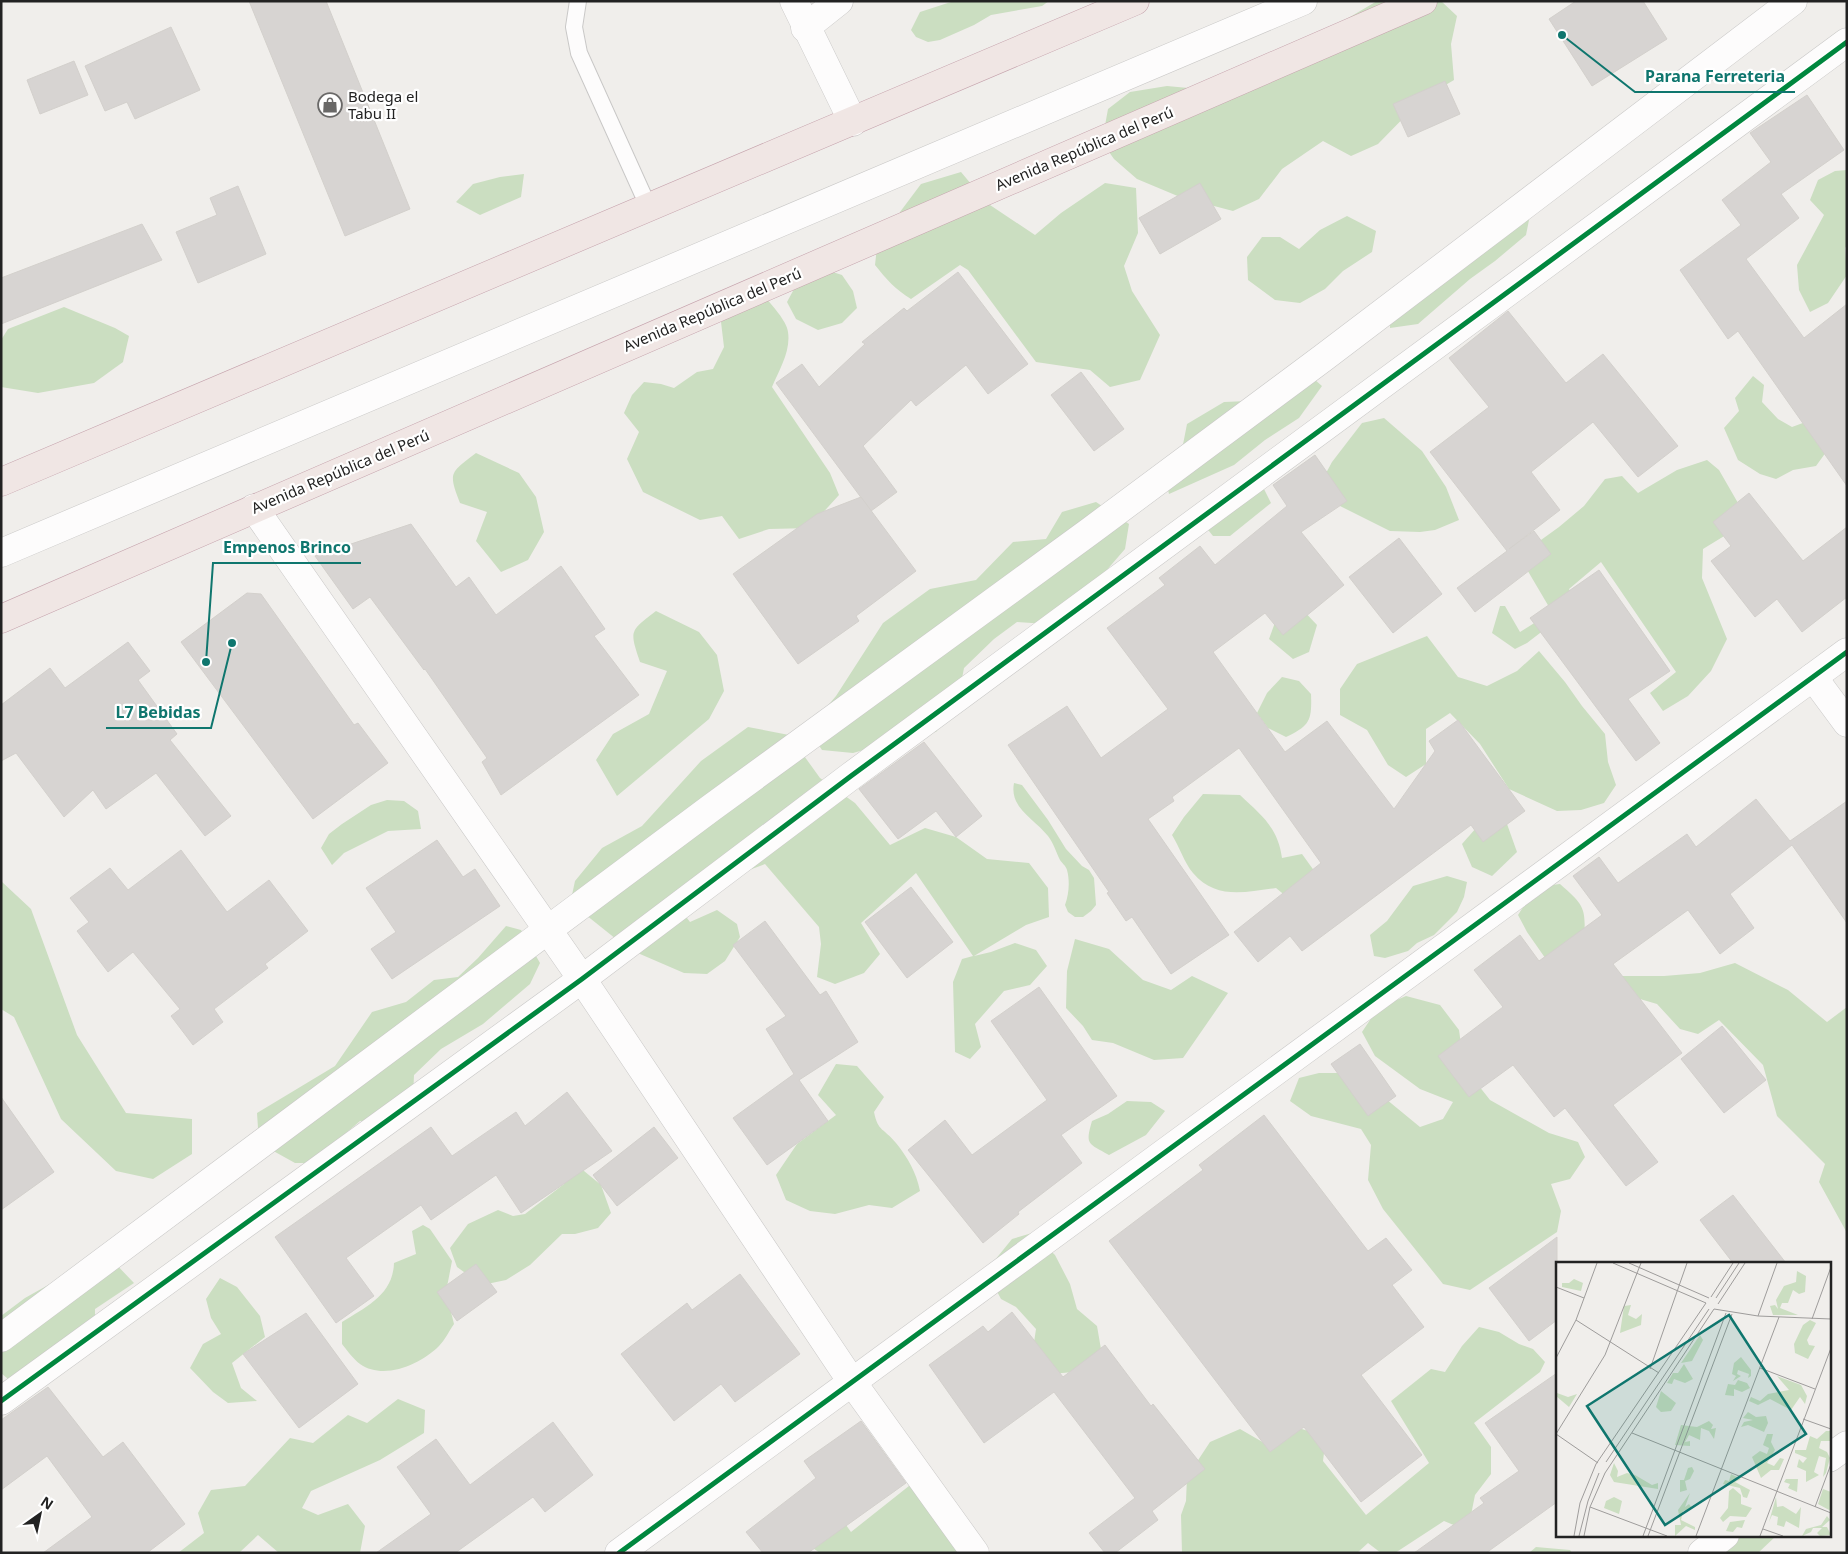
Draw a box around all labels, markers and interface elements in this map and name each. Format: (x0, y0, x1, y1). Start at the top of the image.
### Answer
callout: Parana Ferreteria (1635, 61, 1795, 92)
text: Parana Ferreteria (1645, 65, 1785, 87)
place label: Bodega el Tabu II (348, 86, 418, 123)
shop icon: Bodega el Tabu II (317, 92, 343, 118)
street label: Avenida República del Perú (992, 101, 1176, 195)
street label: Avenida República del Perú (620, 262, 804, 356)
street label: Avenida República del Perú (248, 424, 432, 518)
callout: Empenos Brinco (213, 532, 361, 563)
text: Empenos Brinco (223, 536, 351, 558)
callout: L7 Bebidas (106, 697, 211, 728)
text: L7 Bebidas (115, 701, 201, 723)
inset map (1556, 1262, 1830, 1536)
north arrow (15, 1489, 65, 1539)
text: N (37, 1492, 57, 1514)

